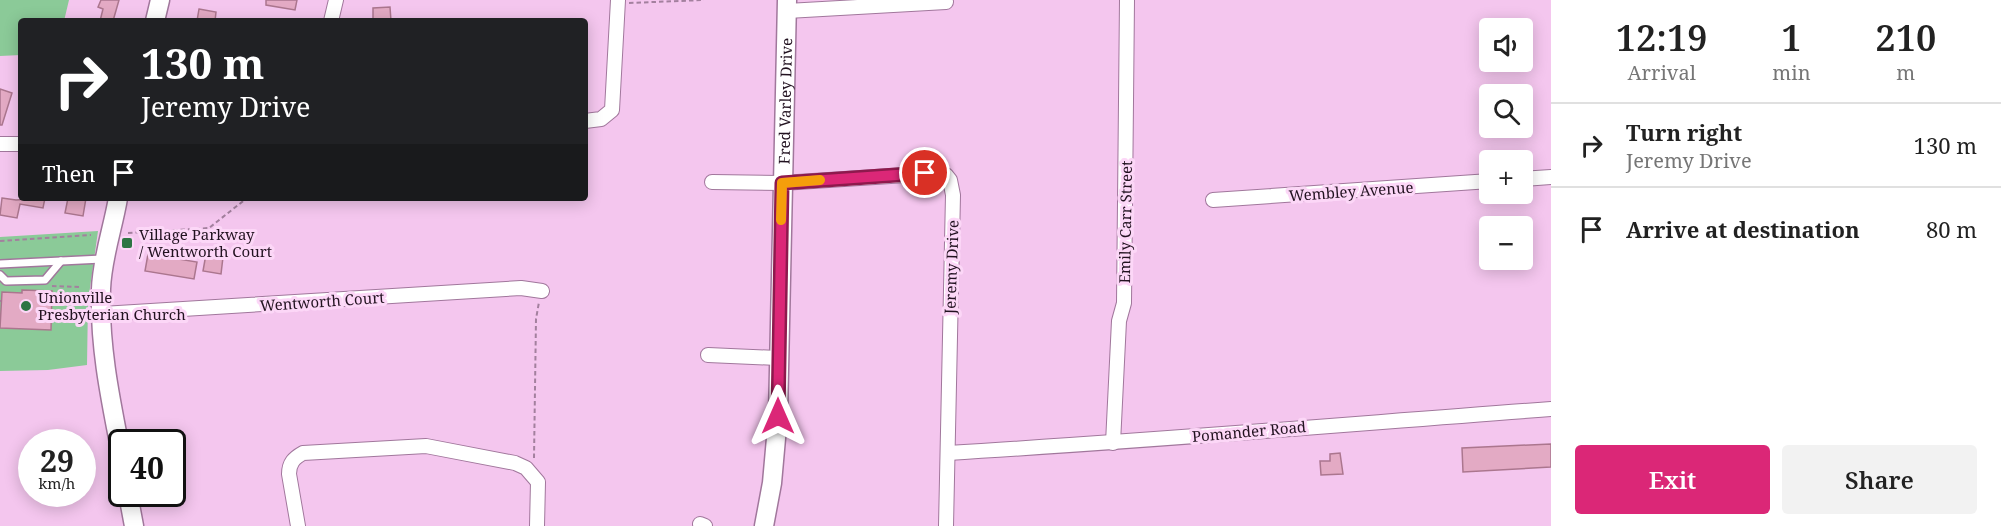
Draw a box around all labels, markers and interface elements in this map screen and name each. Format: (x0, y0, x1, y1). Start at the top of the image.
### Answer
text: 12:19 (1616, 13, 1708, 62)
text: 1 (1781, 13, 1802, 62)
text: 210 (1875, 13, 1936, 62)
map controls (1479, 18, 1533, 270)
button: sound (1479, 18, 1533, 72)
text: 130 m (141, 34, 265, 91)
street label: Fred Varley Drive (773, 38, 796, 165)
icon: right (42, 42, 120, 120)
text: Arrival (1627, 59, 1696, 86)
text: min (1772, 59, 1811, 86)
text: m (1896, 59, 1915, 86)
button: search (1479, 84, 1533, 138)
text: Jeremy Drive (141, 88, 311, 125)
text: Turn right (1626, 117, 1742, 147)
icon: right (1575, 129, 1608, 162)
text: 130 m (1914, 130, 1977, 160)
pin (899, 147, 950, 198)
text: Jeremy Drive (1626, 147, 1752, 174)
button: + (1479, 150, 1533, 204)
icon: arrive (107, 156, 140, 189)
icon: arrive (908, 156, 941, 189)
text: Then (42, 158, 95, 188)
street label: Emily Carr Street (1114, 160, 1136, 284)
street label: Wembley Avenue (1288, 177, 1414, 205)
icon: arrive (1575, 213, 1608, 246)
text: Arrive at destination (1626, 214, 1860, 244)
text: 80 m (1926, 214, 1977, 244)
button: − (1479, 216, 1533, 270)
street label: Jeremy Drive (939, 220, 963, 315)
place label: Village Parkway / Wentworth Court (139, 224, 272, 261)
marker: Village Parkway / Wentworth Court (120, 236, 134, 250)
place label: Unionville Presbyterian Church (38, 287, 186, 324)
street label: Wentworth Court (259, 287, 385, 315)
marker: Unionville Presbyterian Church (19, 299, 33, 313)
position arrow (746, 384, 810, 448)
street label: Pomander Road (1191, 416, 1307, 446)
speed limit sign: 40 (108, 429, 186, 507)
text: 29 (40, 440, 74, 481)
button: Exit (1575, 445, 1770, 514)
button: Share (1782, 445, 1977, 514)
text: km/h (39, 473, 75, 493)

